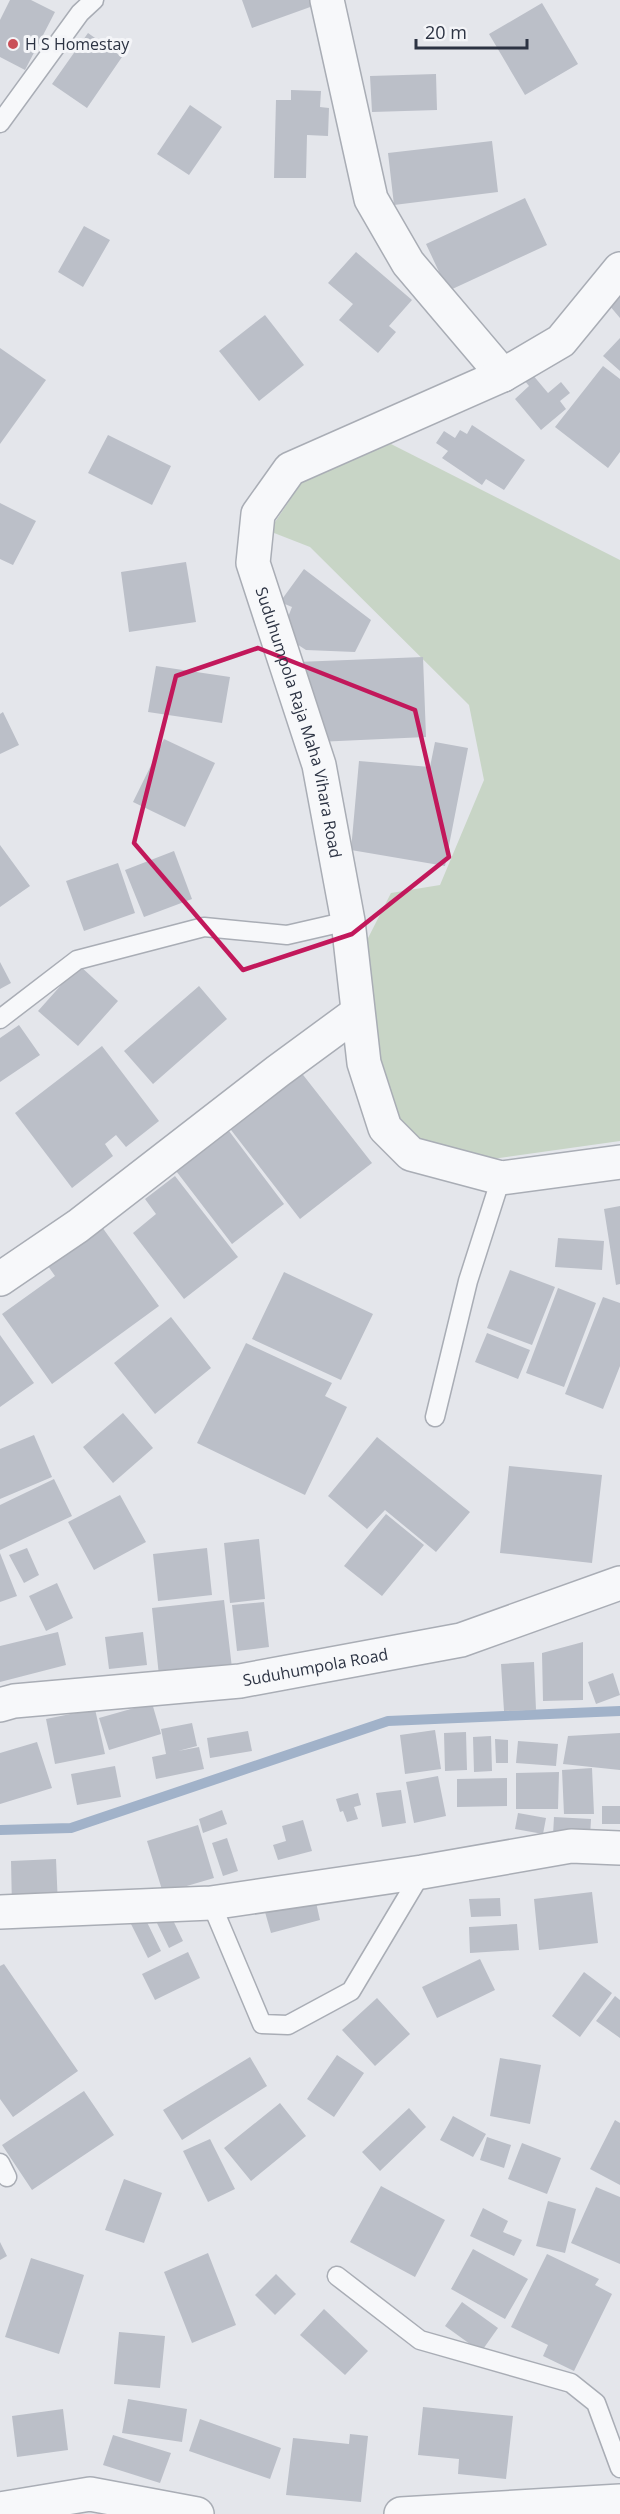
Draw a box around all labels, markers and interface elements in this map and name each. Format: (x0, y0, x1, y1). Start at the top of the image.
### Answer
scale bar (416, 12, 527, 50)
text: 20 m (425, 20, 467, 44)
place label: H S Homestay (25, 33, 130, 55)
marker: H S Homestay (6, 37, 20, 51)
street label: Suduhumpola Raja Maha Vihara Road (251, 584, 347, 860)
street label: Suduhumpola Road (241, 1643, 390, 1691)

